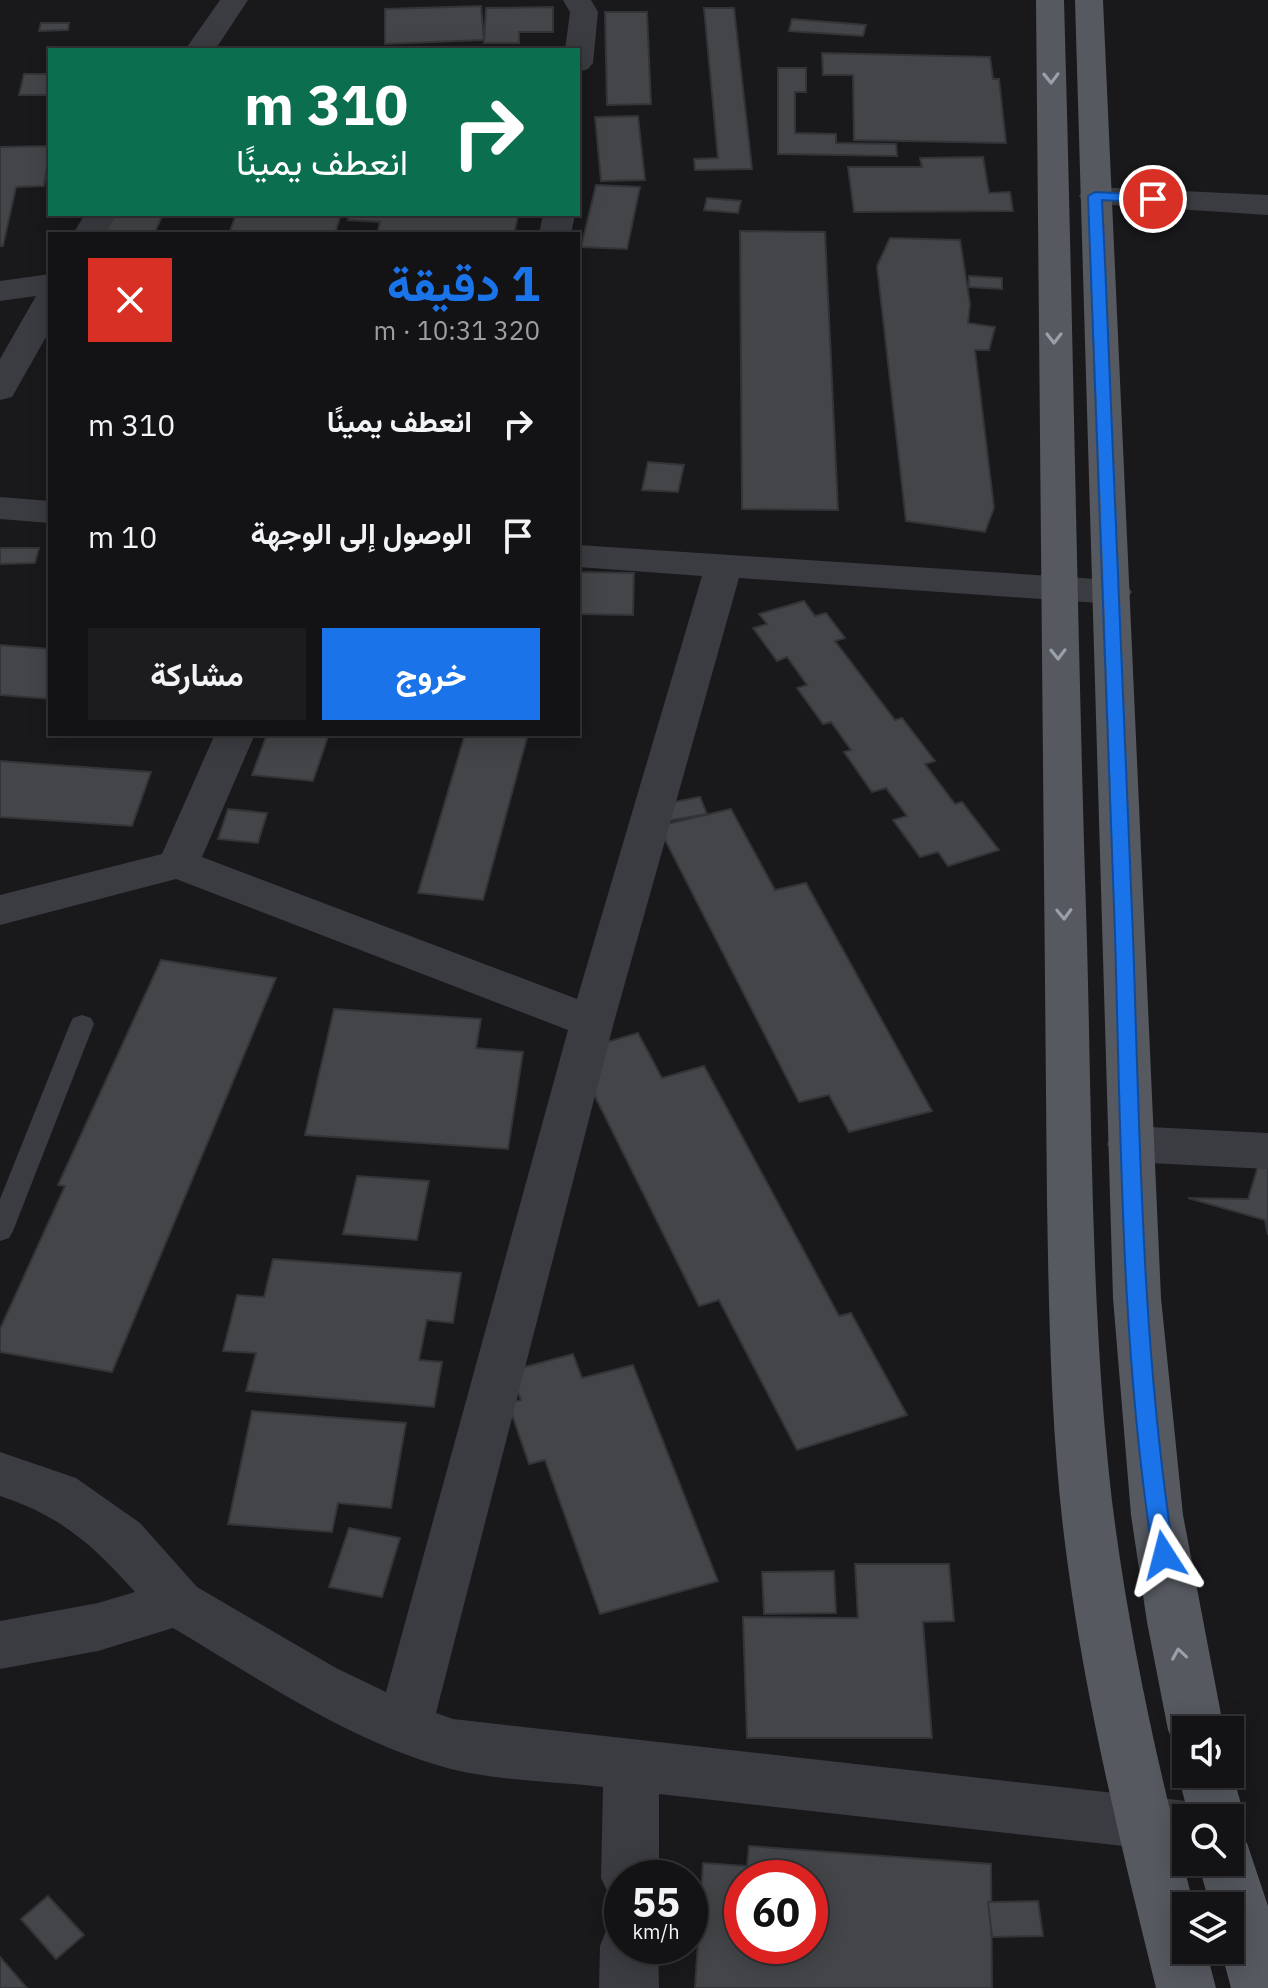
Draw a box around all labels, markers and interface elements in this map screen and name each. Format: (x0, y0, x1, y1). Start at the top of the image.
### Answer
text: 310 m (244, 68, 408, 140)
one-way arrow (1043, 72, 1060, 85)
icon: right (436, 80, 540, 184)
text: انعطف يمينًا (236, 138, 408, 185)
pin (1119, 165, 1187, 233)
icon: arrive (1131, 177, 1175, 221)
text: 1 دقيقة (387, 252, 540, 314)
button: close (88, 258, 172, 342)
text: 320 m · 10:31 (374, 313, 540, 347)
one-way arrow (1045, 332, 1063, 345)
text: انعطف يمينًا (327, 401, 472, 440)
icon: right (496, 402, 540, 446)
text: 310 m (88, 405, 175, 444)
text: الوصول إلى الوجهة (250, 513, 472, 552)
icon: arrive (496, 514, 540, 558)
text: 10 m (88, 517, 157, 556)
button: مشاركة (88, 628, 306, 720)
button: خروج (322, 628, 540, 720)
one-way arrow (1049, 648, 1066, 661)
one-way arrow (1055, 908, 1072, 921)
position arrow (1122, 1513, 1206, 1597)
one-way arrow (1172, 1647, 1189, 1661)
map controls (1172, 1716, 1244, 1964)
button: sound (1172, 1716, 1244, 1788)
button: search (1172, 1804, 1244, 1876)
speed limit sign: 60 (724, 1860, 828, 1964)
text: 55 (632, 1876, 680, 1928)
button: layers (1172, 1892, 1244, 1964)
text: km/h (632, 1918, 680, 1945)

